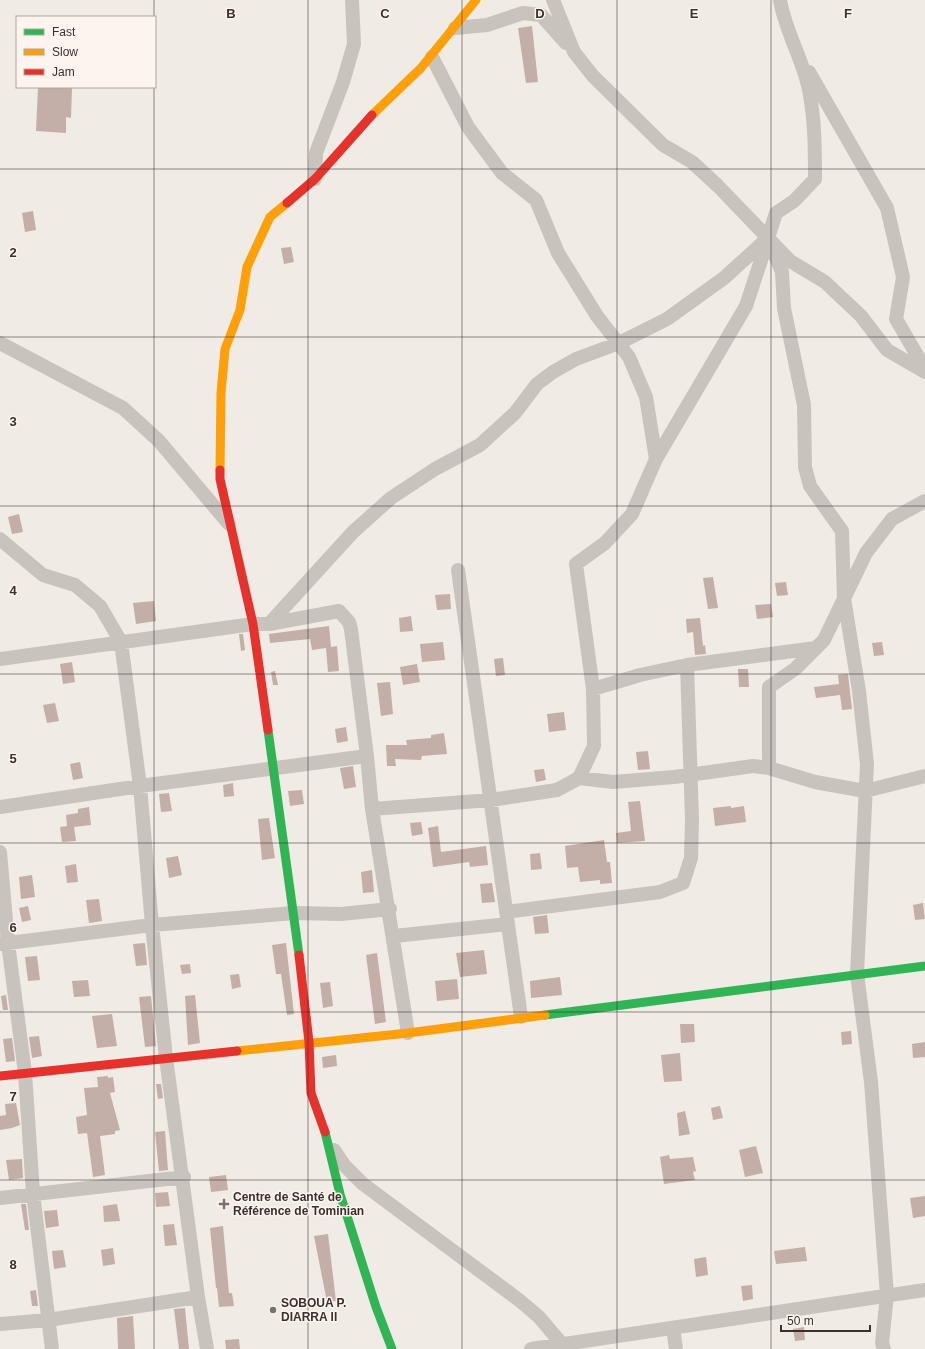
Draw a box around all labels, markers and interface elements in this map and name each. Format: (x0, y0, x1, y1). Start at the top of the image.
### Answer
text: B (226, 6, 236, 21)
text: C (380, 6, 390, 21)
text: D (535, 6, 545, 21)
text: E (690, 6, 699, 21)
text: F (844, 6, 852, 21)
legend (16, 16, 156, 88)
text: Fast (52, 25, 76, 39)
text: Slow (52, 45, 78, 59)
text: Jam (52, 65, 75, 79)
text: 2 (9, 245, 17, 260)
text: 3 (9, 414, 17, 429)
text: 4 (9, 583, 17, 598)
text: 5 (9, 751, 17, 766)
text: 6 (9, 920, 17, 935)
text: 7 (9, 1089, 17, 1104)
place label: Centre de Santé de Référence de Tominian (233, 1190, 364, 1218)
marker: Centre de Santé de Référence de Tominian (218, 1198, 230, 1210)
text: 8 (9, 1257, 17, 1272)
place label: SOBOUA P. DIARRA II (281, 1296, 346, 1324)
marker: SOBOUA P. DIARRA II (268, 1305, 278, 1315)
scale bar (781, 1307, 870, 1333)
text: 50 m (787, 1314, 814, 1328)

